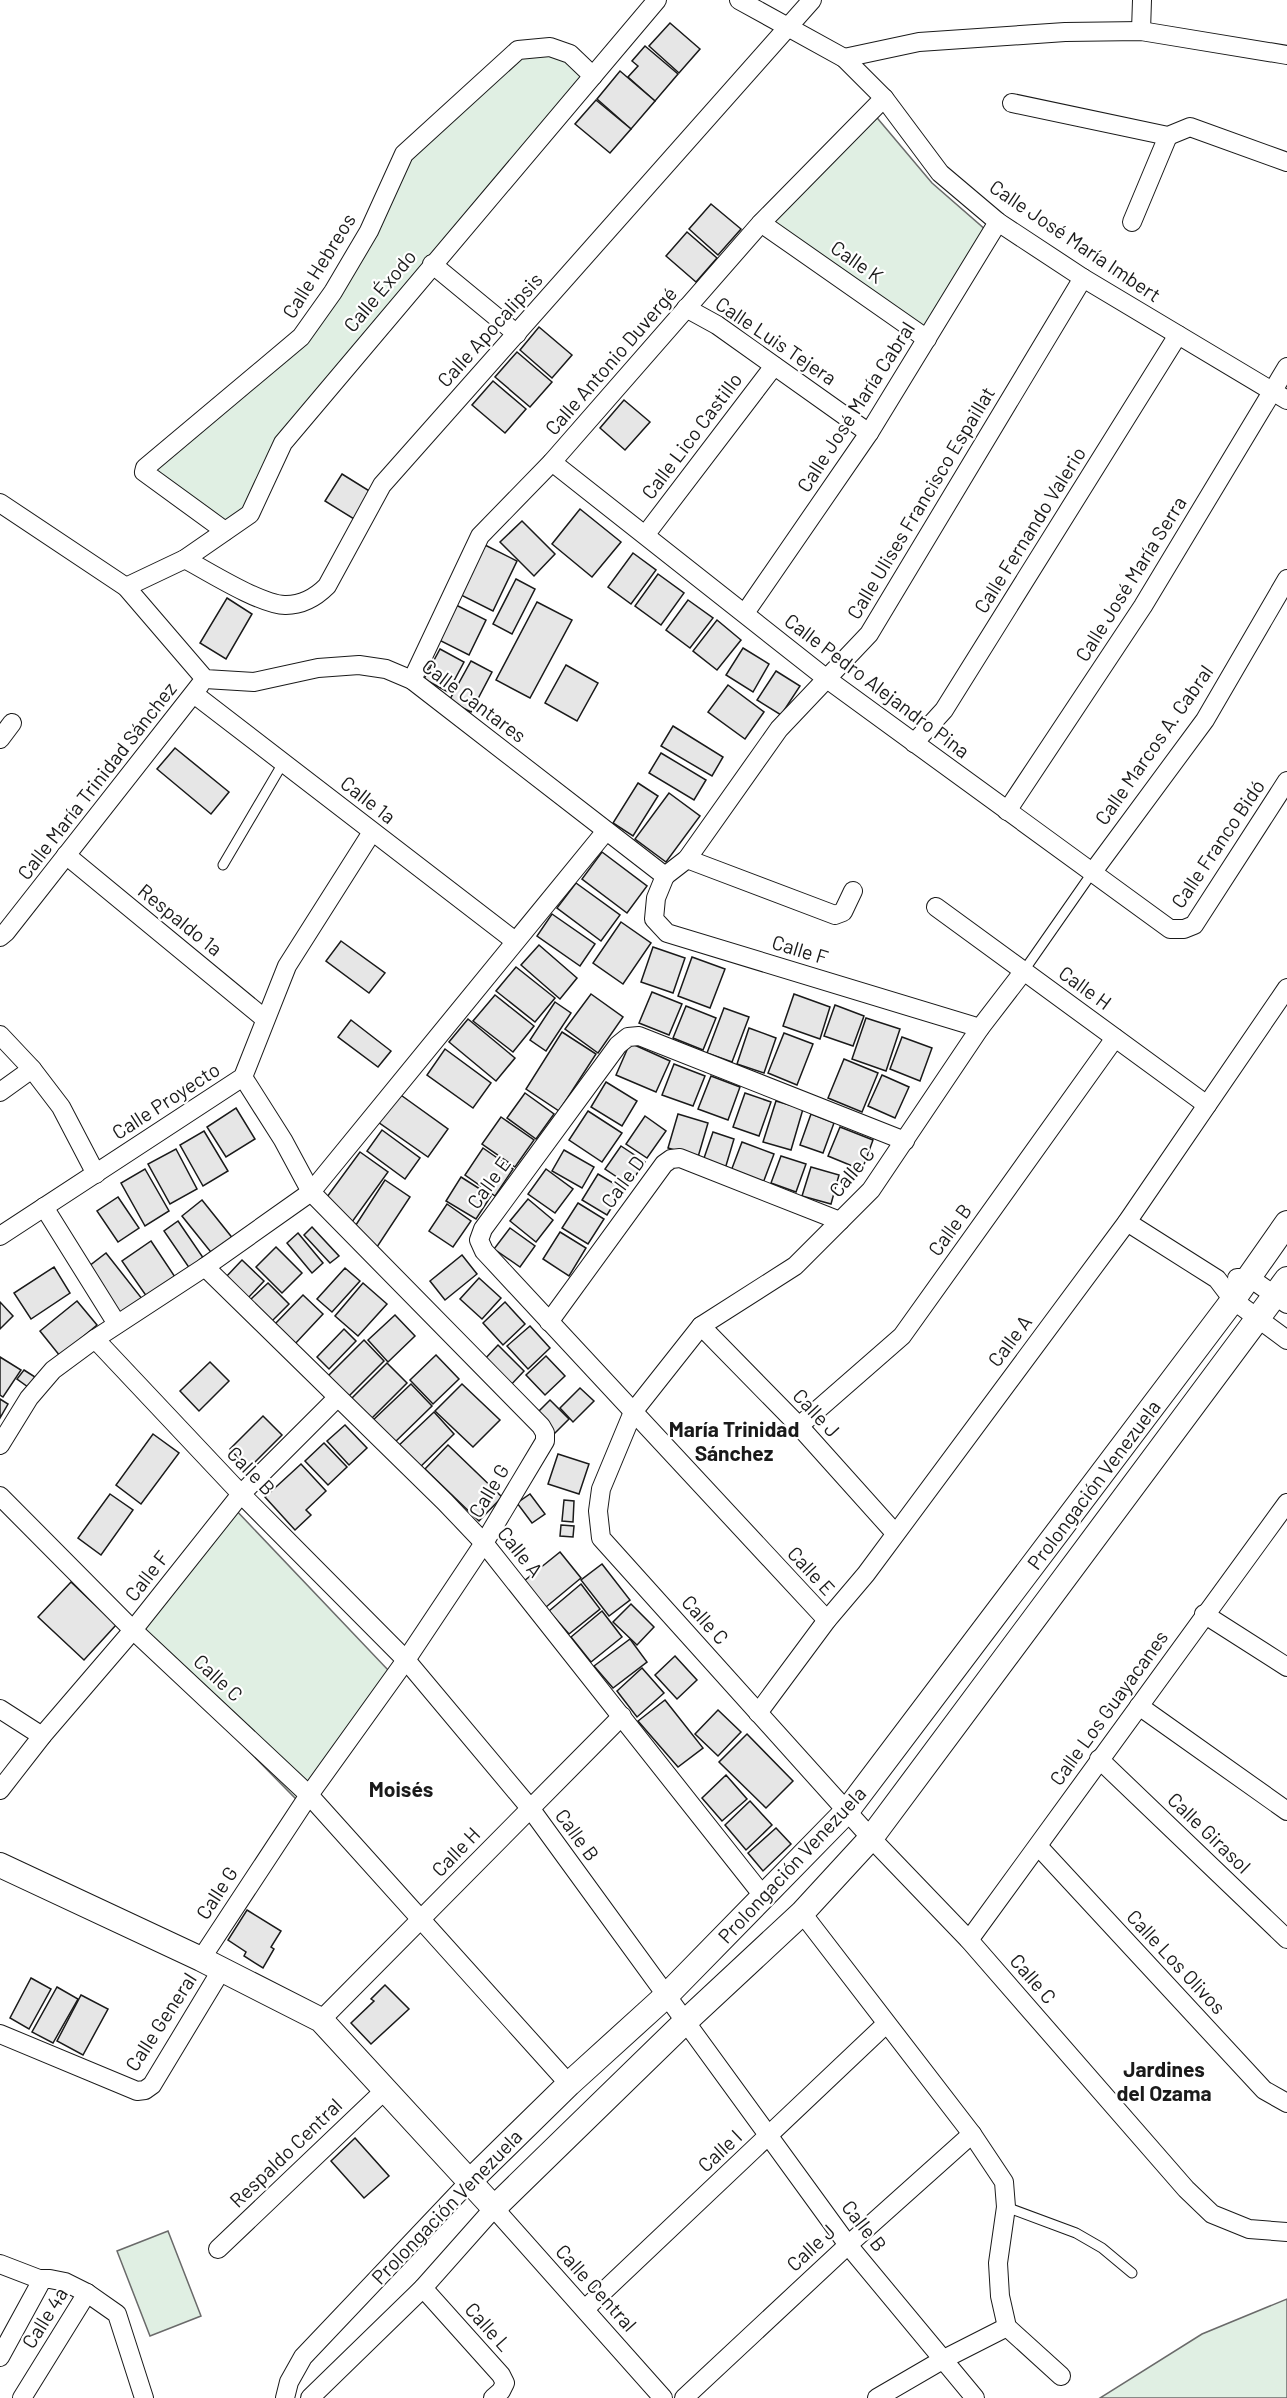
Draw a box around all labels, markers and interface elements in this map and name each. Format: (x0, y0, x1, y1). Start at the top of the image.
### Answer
street label: Calle José María Imbert (986, 174, 1166, 306)
street label: Calle Hebreos (276, 209, 360, 322)
street label: Calle K (827, 235, 888, 288)
street label: Calle Éxodo (338, 244, 421, 336)
street label: Calle Apocalipsis (432, 267, 547, 392)
street label: Calle Antonio Duvergé (539, 281, 681, 439)
street label: Calle Luis Tejera (712, 291, 842, 389)
street label: Calle José María Cabral (791, 317, 919, 496)
street label: Calle Lico Castillo (636, 367, 747, 503)
street label: Calle Ulises Francisco Espaillat (841, 382, 999, 623)
street label: Calle Fernando Valerio (968, 442, 1090, 617)
street label: Calle José María Serra (1070, 491, 1191, 665)
street label: Calle Pedro Alejandro Pina (780, 608, 975, 763)
street label: Calle Cantares (418, 653, 531, 747)
street label: Calle Marcos A. Cabral (1089, 660, 1217, 829)
street label: Calle María Trinidad Sánchez (12, 677, 181, 884)
street label: Calle 1a (336, 770, 401, 828)
street label: Calle Franco Bidó (1165, 775, 1269, 912)
street label: Respaldo 1a (134, 878, 227, 960)
street label: Calle F (769, 929, 831, 969)
street label: Calle H (1055, 960, 1117, 1014)
street label: Calle Proyecto (107, 1056, 224, 1144)
street label: Calle C (823, 1141, 879, 1201)
street label: Calle D (595, 1151, 649, 1212)
street label: Calle E (461, 1152, 515, 1213)
street label: Calle B (922, 1199, 976, 1260)
street label: Calle A (982, 1310, 1036, 1371)
street label: Calle J (788, 1383, 845, 1442)
street label: Prolongación Venezuela (1022, 1395, 1165, 1574)
district label: María Trinidad Sánchez (669, 1416, 799, 1465)
street label: Calle B (223, 1441, 281, 1500)
street label: Calle G (463, 1459, 513, 1522)
street label: Calle A (493, 1521, 548, 1582)
street label: Calle E (783, 1541, 840, 1600)
street label: Calle F (119, 1545, 173, 1605)
street label: Calle C (677, 1590, 734, 1649)
street label: Calle Los Guayacanes (1044, 1625, 1172, 1790)
street label: Calle C (189, 1649, 248, 1706)
district label: Moisés (369, 1776, 433, 1801)
street label: Prolongación Venezuela (712, 1781, 870, 1948)
street label: Calle Girasol (1163, 1787, 1256, 1878)
street label: Calle B (551, 1804, 605, 1865)
street label: Calle H (426, 1822, 484, 1881)
street label: Calle G (190, 1861, 242, 1923)
street label: Calle Los Olivos (1122, 1904, 1231, 2018)
street label: Calle C (1006, 1948, 1062, 2008)
street label: Calle General (120, 1968, 201, 2075)
district label: Jardines del Ozama (1116, 2056, 1212, 2105)
street label: Respaldo Central (224, 2093, 346, 2212)
street label: Prolongación Venezuela (366, 2124, 526, 2289)
street label: Calle I (692, 2124, 746, 2177)
street label: Calle B (837, 2195, 892, 2256)
street label: Calle J (781, 2219, 840, 2276)
street label: Calle Central (551, 2239, 642, 2336)
street label: Calle 4a (16, 2283, 72, 2352)
street label: Calle L (461, 2297, 517, 2356)

